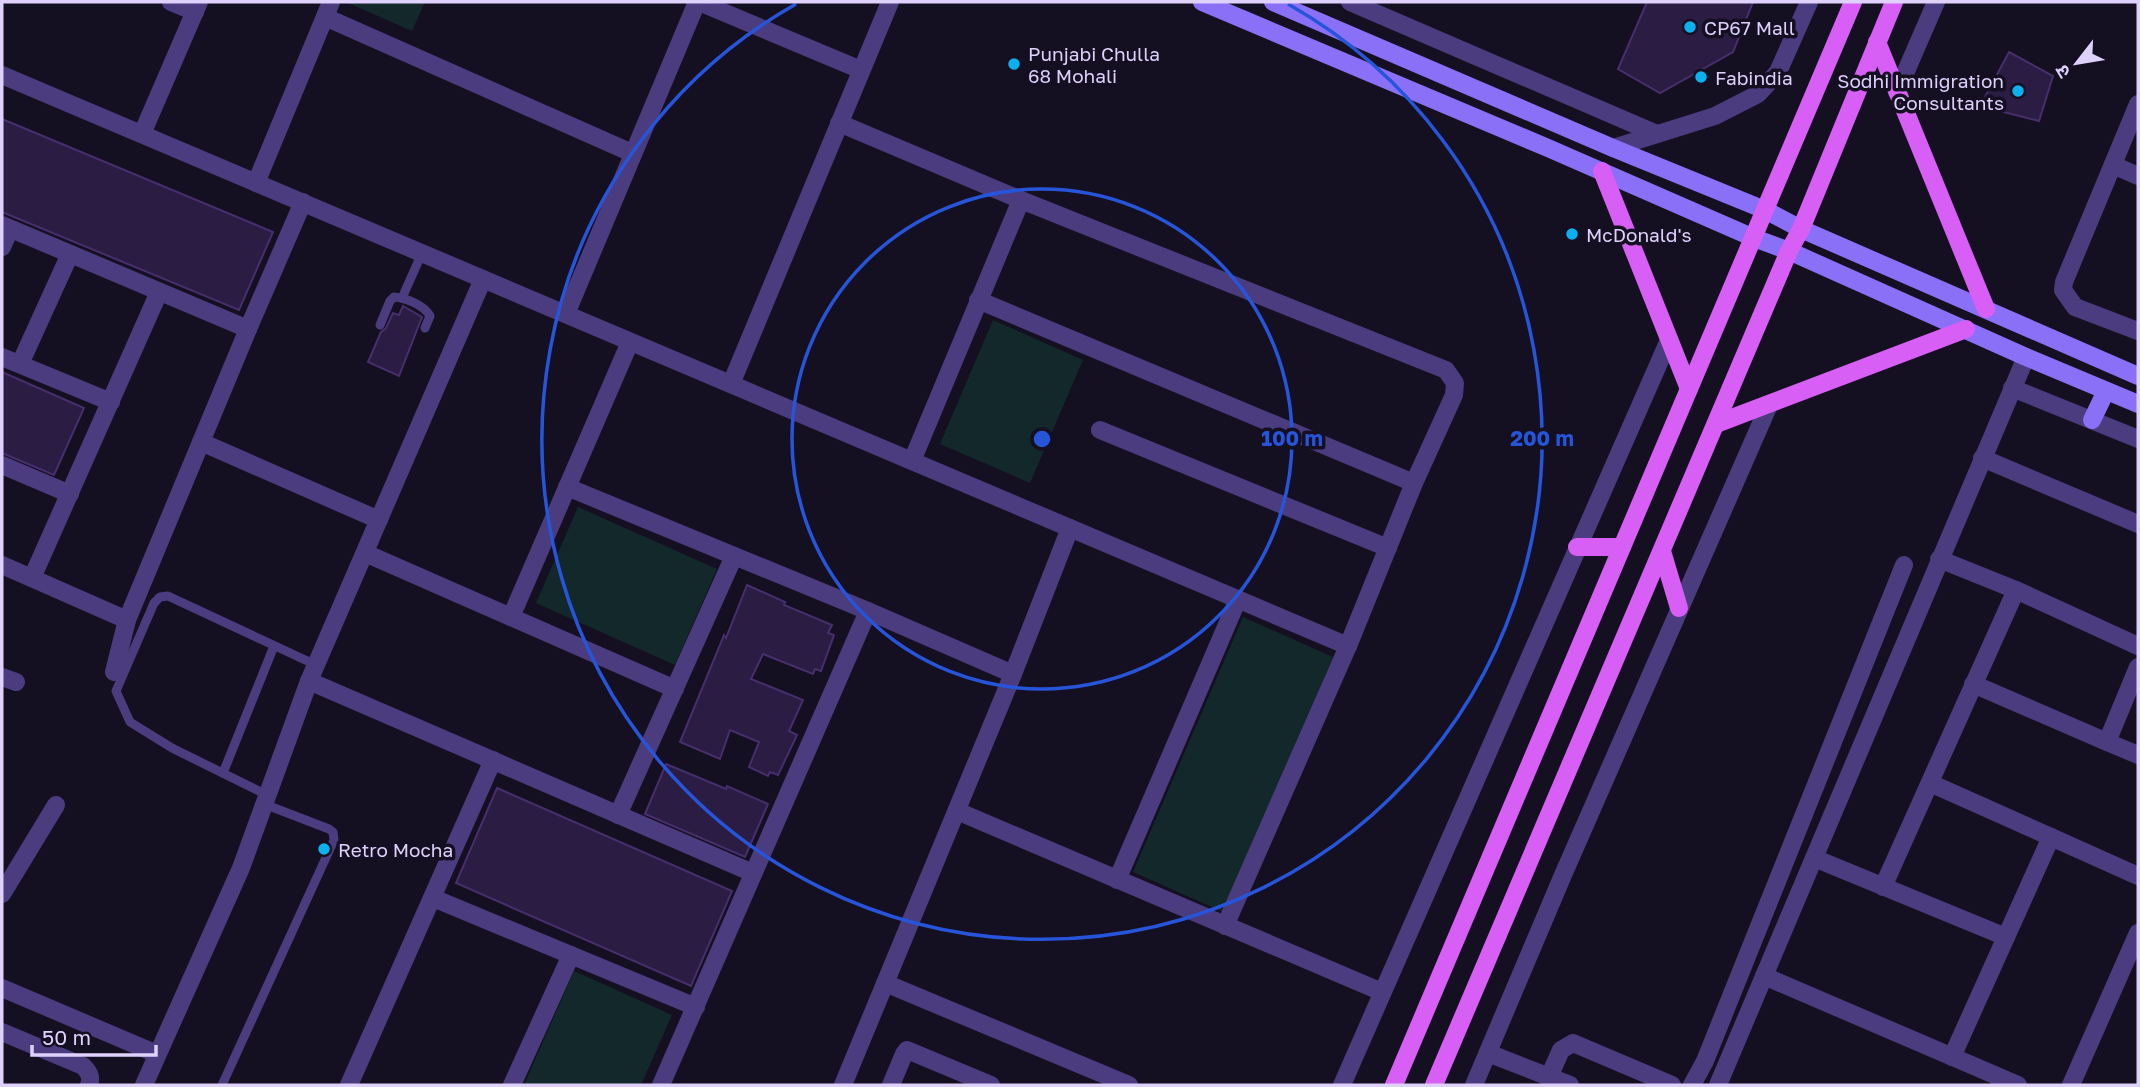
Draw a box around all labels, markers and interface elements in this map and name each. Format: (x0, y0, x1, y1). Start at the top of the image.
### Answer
place label: CP67 Mall (1704, 16, 1795, 39)
marker: CP67 Mall (1682, 19, 1698, 35)
north arrow (2042, 28, 2112, 98)
place label: Punjabi Chulla 68 Mohali (1028, 42, 1160, 87)
marker: Punjabi Chulla 68 Mohali (1006, 56, 1022, 72)
text: उ (2049, 61, 2075, 83)
place label: Fabindia (1715, 66, 1793, 89)
marker: Fabindia (1693, 69, 1709, 85)
place label: Sodhi Immigration Consultants (1837, 69, 2004, 114)
marker: Sodhi Immigration Consultants (2010, 83, 2026, 99)
place label: McDonald's (1586, 223, 1692, 246)
marker: McDonald's (1564, 226, 1580, 242)
text: 100 m (1261, 425, 1323, 451)
text: 200 m (1510, 425, 1574, 451)
centre of rings (1030, 427, 1054, 451)
place label: Retro Mocha (338, 838, 453, 861)
marker: Retro Mocha (316, 841, 332, 857)
scale bar (32, 1014, 156, 1058)
text: 50 m (42, 1024, 91, 1050)

